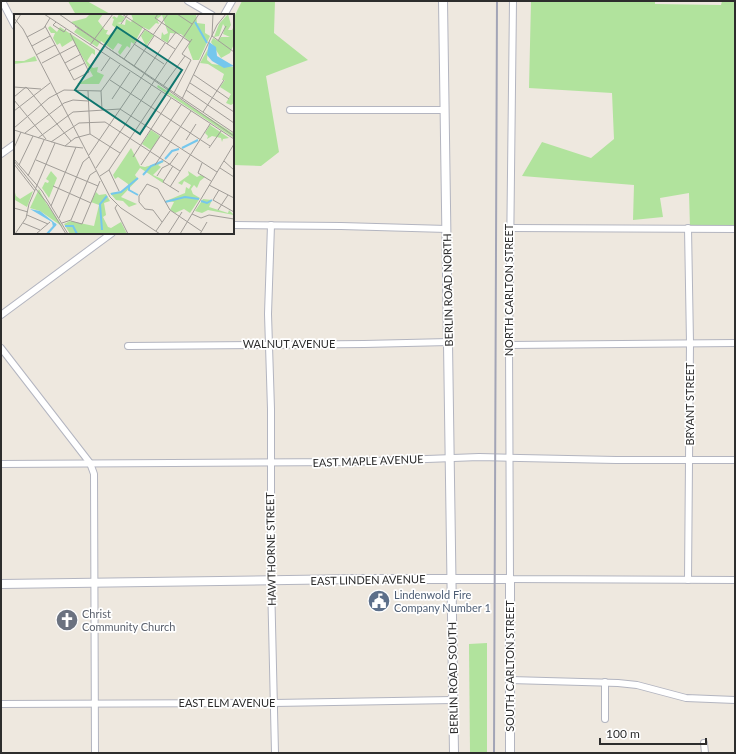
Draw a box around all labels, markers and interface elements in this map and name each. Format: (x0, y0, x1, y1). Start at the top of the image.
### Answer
inset map (14, 14, 234, 234)
street label: NORTH CARLTON STREET (502, 223, 515, 356)
street label: BERLIN ROAD NORTH (440, 233, 455, 347)
street label: WALNUT AVENUE (243, 337, 335, 350)
street label: BRYANT STREET (683, 362, 696, 446)
street label: EAST MAPLE AVENUE (312, 452, 424, 469)
street label: HAWTHORNE STREET (263, 492, 278, 606)
street label: EAST LINDEN AVENUE (310, 572, 426, 587)
public building icon: Lindenwold Fire Company Number 1 (366, 588, 392, 614)
place label: Lindenwold Fire Company Number 1 (394, 588, 491, 614)
street label: SOUTH CARLTON STREET (503, 600, 516, 732)
church icon: Christ Community Church (54, 607, 80, 633)
place label: Christ Community Church (82, 607, 175, 633)
street label: BERLIN ROAD SOUTH (445, 622, 460, 734)
street label: EAST ELM AVENUE (179, 696, 275, 709)
scale bar (600, 720, 706, 746)
text: 100 m (606, 726, 640, 741)

